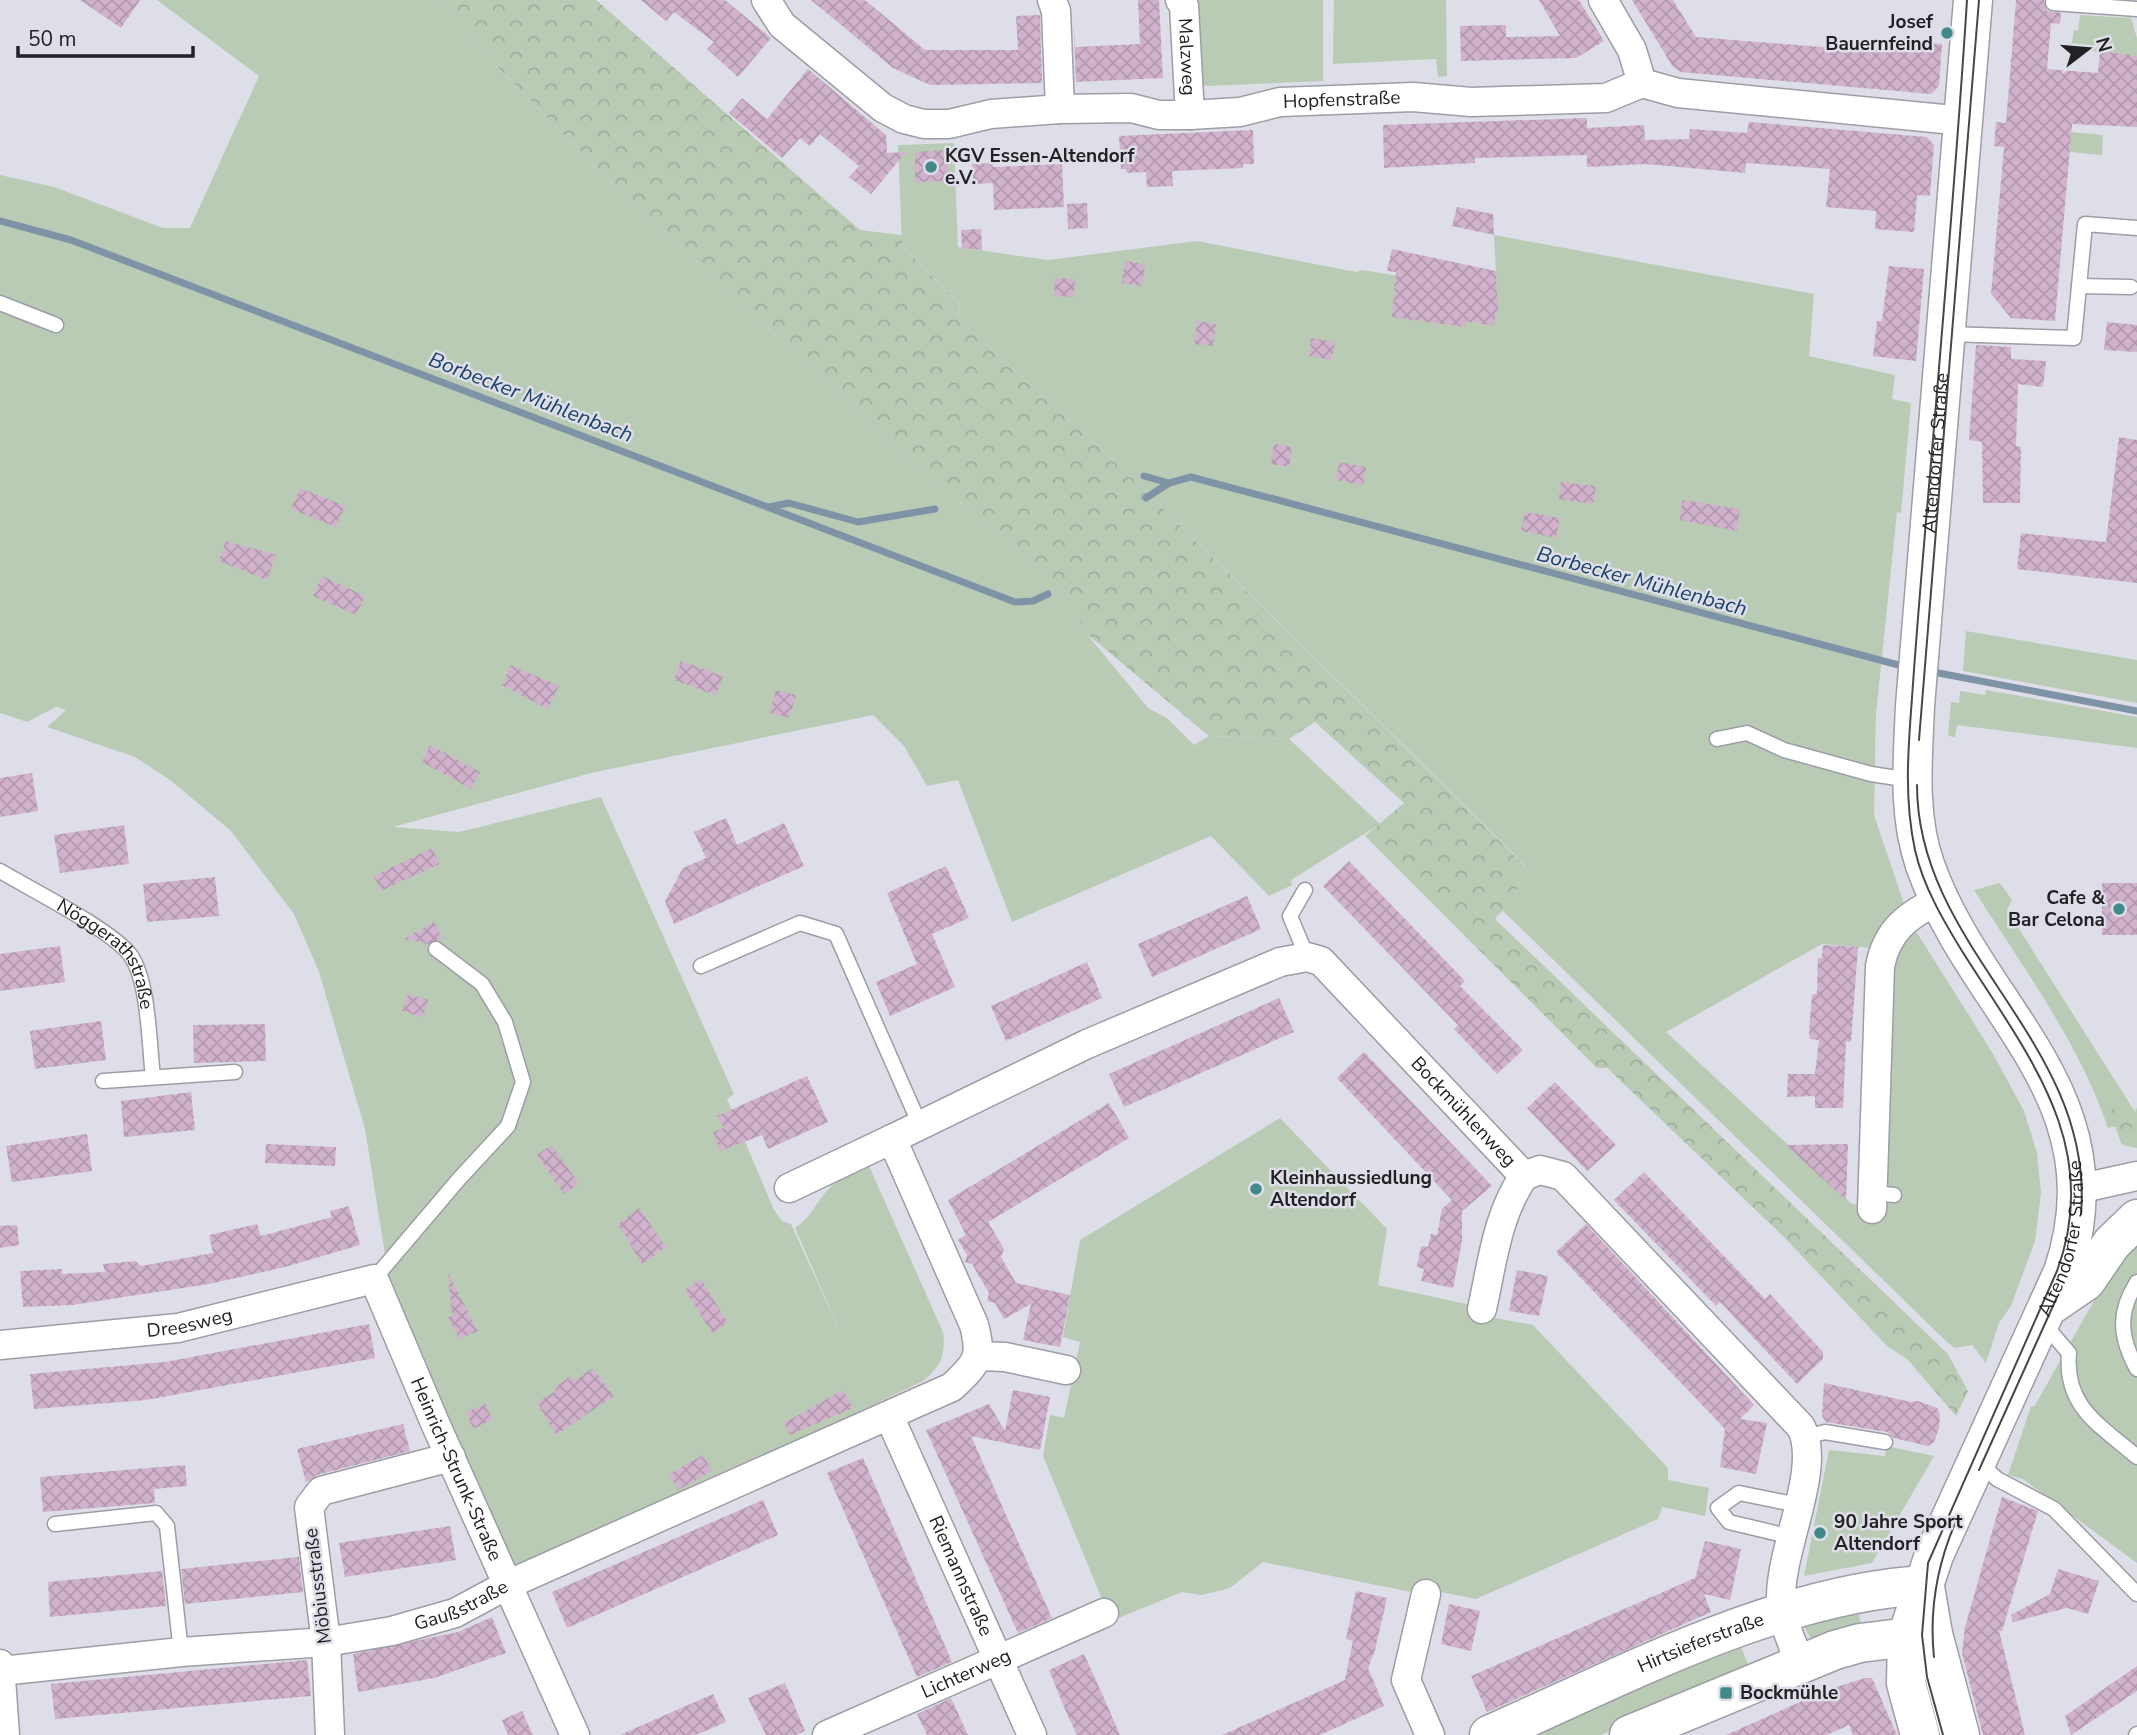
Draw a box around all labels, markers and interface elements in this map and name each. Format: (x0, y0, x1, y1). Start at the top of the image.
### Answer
place label: Josef Bauernfeind (1825, 9, 1934, 57)
scale bar (18, 14, 192, 58)
north arrow (2053, 14, 2123, 84)
street label: Malzweg (1172, 17, 1202, 96)
text: 50 m (28, 25, 77, 53)
marker: Josef Bauernfeind (1939, 25, 1955, 41)
text: N (2089, 34, 2118, 55)
street label: Hopfenstraße (1283, 84, 1401, 115)
place label: KGV Essen-Altendorf e.V. (945, 143, 1136, 191)
marker: KGV Essen-Altendorf e.V. (923, 159, 939, 175)
water label: Borbecker Mühlenbach (425, 345, 637, 449)
street label: Altendorfer Straße (1916, 372, 1955, 534)
water label: Borbecker Mühlenbach (1534, 539, 1750, 623)
place label: Cafe & Bar Celona (2008, 885, 2106, 933)
street label: Nöggerathstraße (52, 893, 160, 1011)
marker: Cafe & Bar Celona (2111, 901, 2127, 917)
street label: Bockmühlenweg (1405, 1051, 1522, 1173)
street label: Altendorfer Straße (2031, 1159, 2090, 1321)
place label: Kleinhaussiedlung Altendorf (1270, 1165, 1432, 1213)
marker: Kleinhaussiedlung Altendorf (1248, 1181, 1264, 1197)
street label: Dreesweg (146, 1302, 235, 1344)
street label: Heinrich-Strunk-Straße (404, 1373, 508, 1565)
place label: 90 Jahre Sport Altendorf (1834, 1509, 1963, 1557)
street label: Riemannstraße (922, 1511, 999, 1640)
marker: 90 Jahre Sport Altendorf (1812, 1525, 1828, 1541)
street label: Möbiusstraße (298, 1527, 338, 1645)
street label: Gaußstraße (411, 1574, 513, 1637)
street label: Hirtsieferstraße (1633, 1606, 1767, 1679)
street label: Lichterweg (917, 1643, 1015, 1705)
place label: Bockmühle (1740, 1680, 1838, 1706)
marker: Bockmühle (1718, 1685, 1734, 1701)

